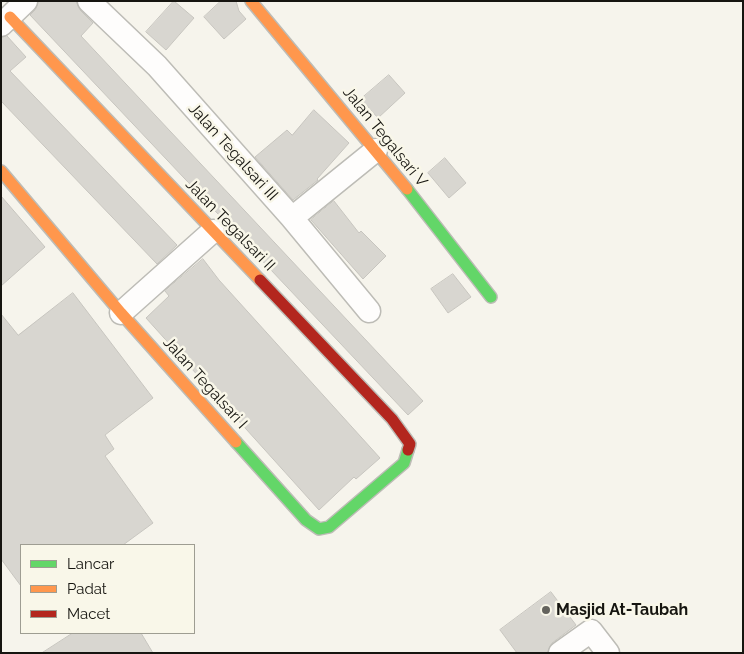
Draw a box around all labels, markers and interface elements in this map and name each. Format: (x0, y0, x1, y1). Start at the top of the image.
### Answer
street label: Jalan Tegalsari V (339, 83, 431, 191)
street label: Jalan Tegalsari III (184, 99, 282, 205)
street label: Jalan Tegalsari II (181, 175, 279, 275)
street label: Jalan Tegalsari I (159, 333, 251, 433)
legend (20, 544, 195, 634)
text: Lancar (67, 555, 114, 573)
text: Padat (67, 580, 107, 598)
place label: Masjid At-Taubah (556, 600, 688, 620)
marker: Masjid At-Taubah (540, 604, 552, 616)
text: Macet (67, 605, 110, 623)

